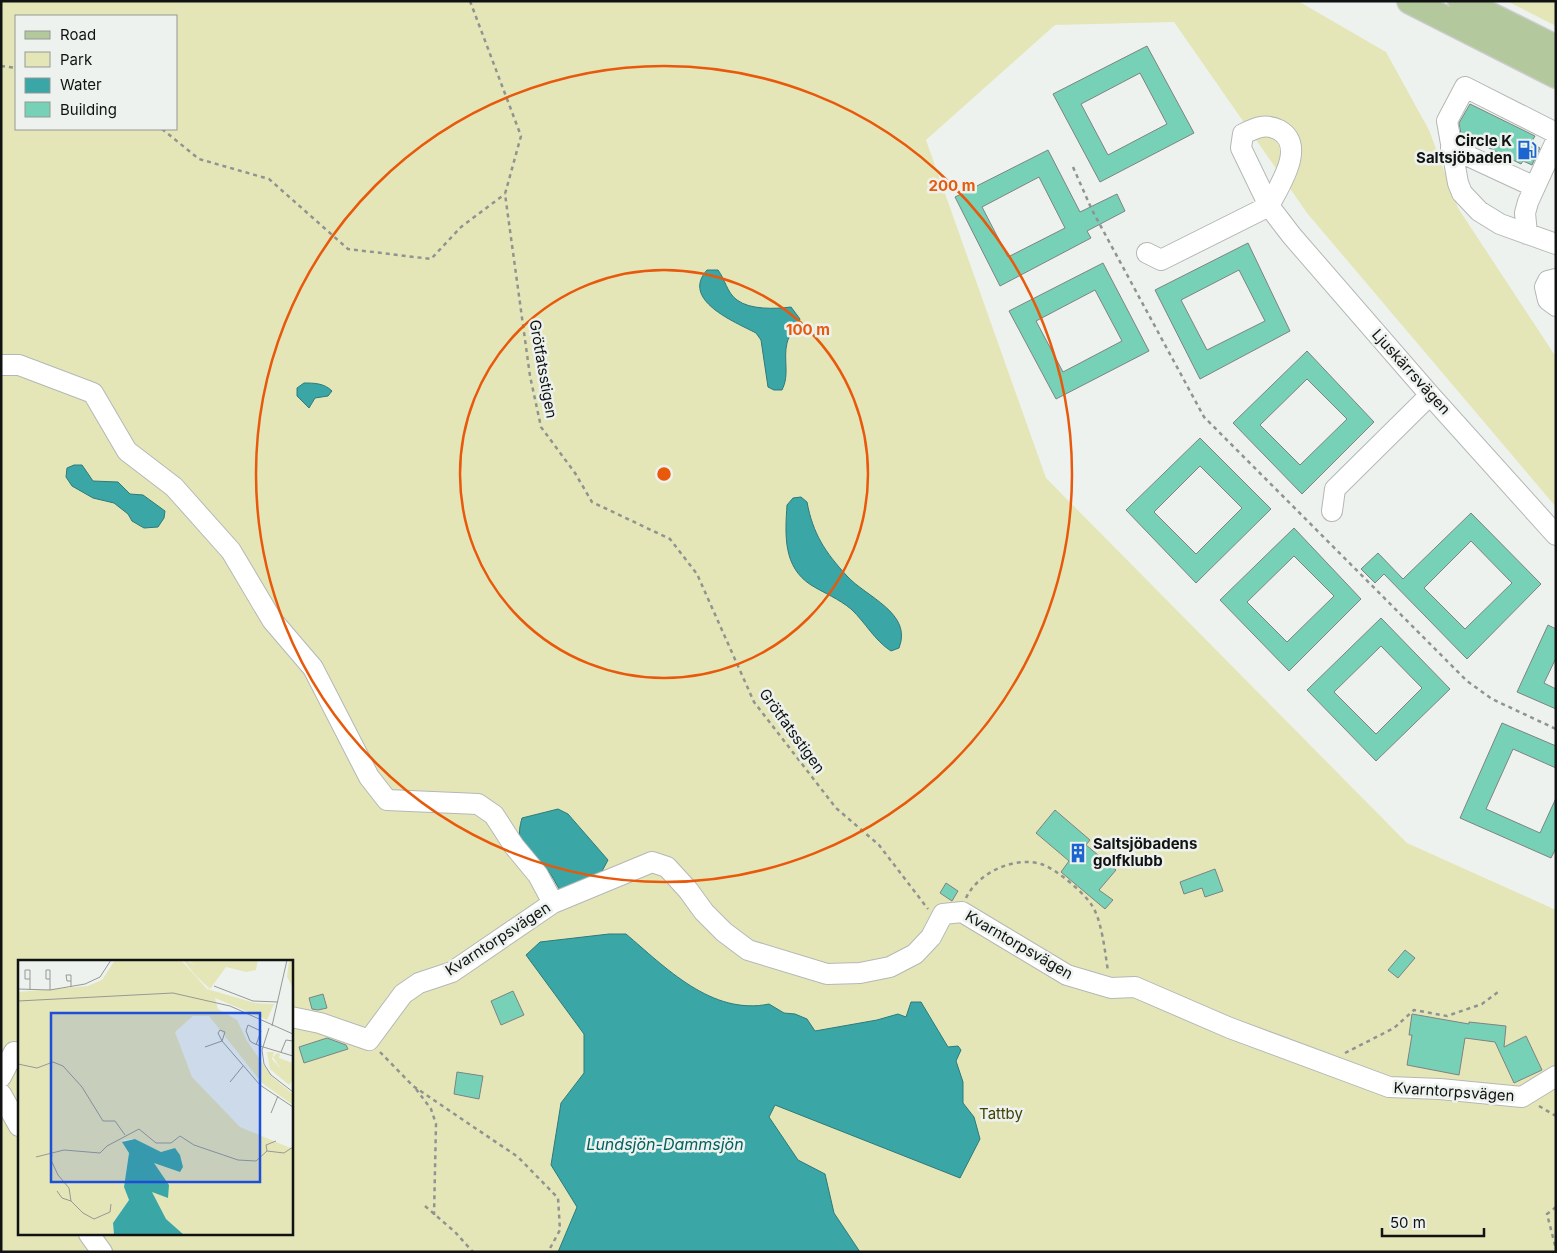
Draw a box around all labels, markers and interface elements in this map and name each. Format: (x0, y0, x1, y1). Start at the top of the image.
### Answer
legend (15, 15, 178, 130)
text: Road (60, 25, 96, 44)
text: Park (60, 50, 93, 69)
text: Water (60, 75, 102, 94)
text: Building (60, 100, 117, 119)
place label: Circle K Saltsjöbaden (1416, 131, 1512, 167)
fuel station icon: Circle K Saltsjöbaden (1516, 139, 1538, 161)
text: 200 m (929, 176, 975, 195)
street label: Grötfatsstigen (525, 318, 562, 420)
text: 100 m (786, 320, 830, 339)
street label: Ljuskärrsvägen (1368, 325, 1455, 418)
centre of rings (655, 465, 673, 483)
street label: Grötfatsstigen (755, 685, 829, 777)
place label: Saltsjöbadens golfklubb (1093, 834, 1197, 870)
building icon: Saltsjöbadens golfklubb (1067, 842, 1089, 864)
street label: Kvarntorpsvägen (442, 898, 554, 980)
street label: Kvarntorpsvägen (962, 906, 1077, 983)
inset map (18, 960, 292, 1236)
street label: Kvarntorpsvägen (1393, 1078, 1515, 1105)
park label: Tattby (979, 1104, 1023, 1123)
water label: Lundsjön-Dammsjön (586, 1134, 744, 1154)
scale bar (1382, 1206, 1484, 1238)
text: 50 m (1390, 1213, 1426, 1232)

